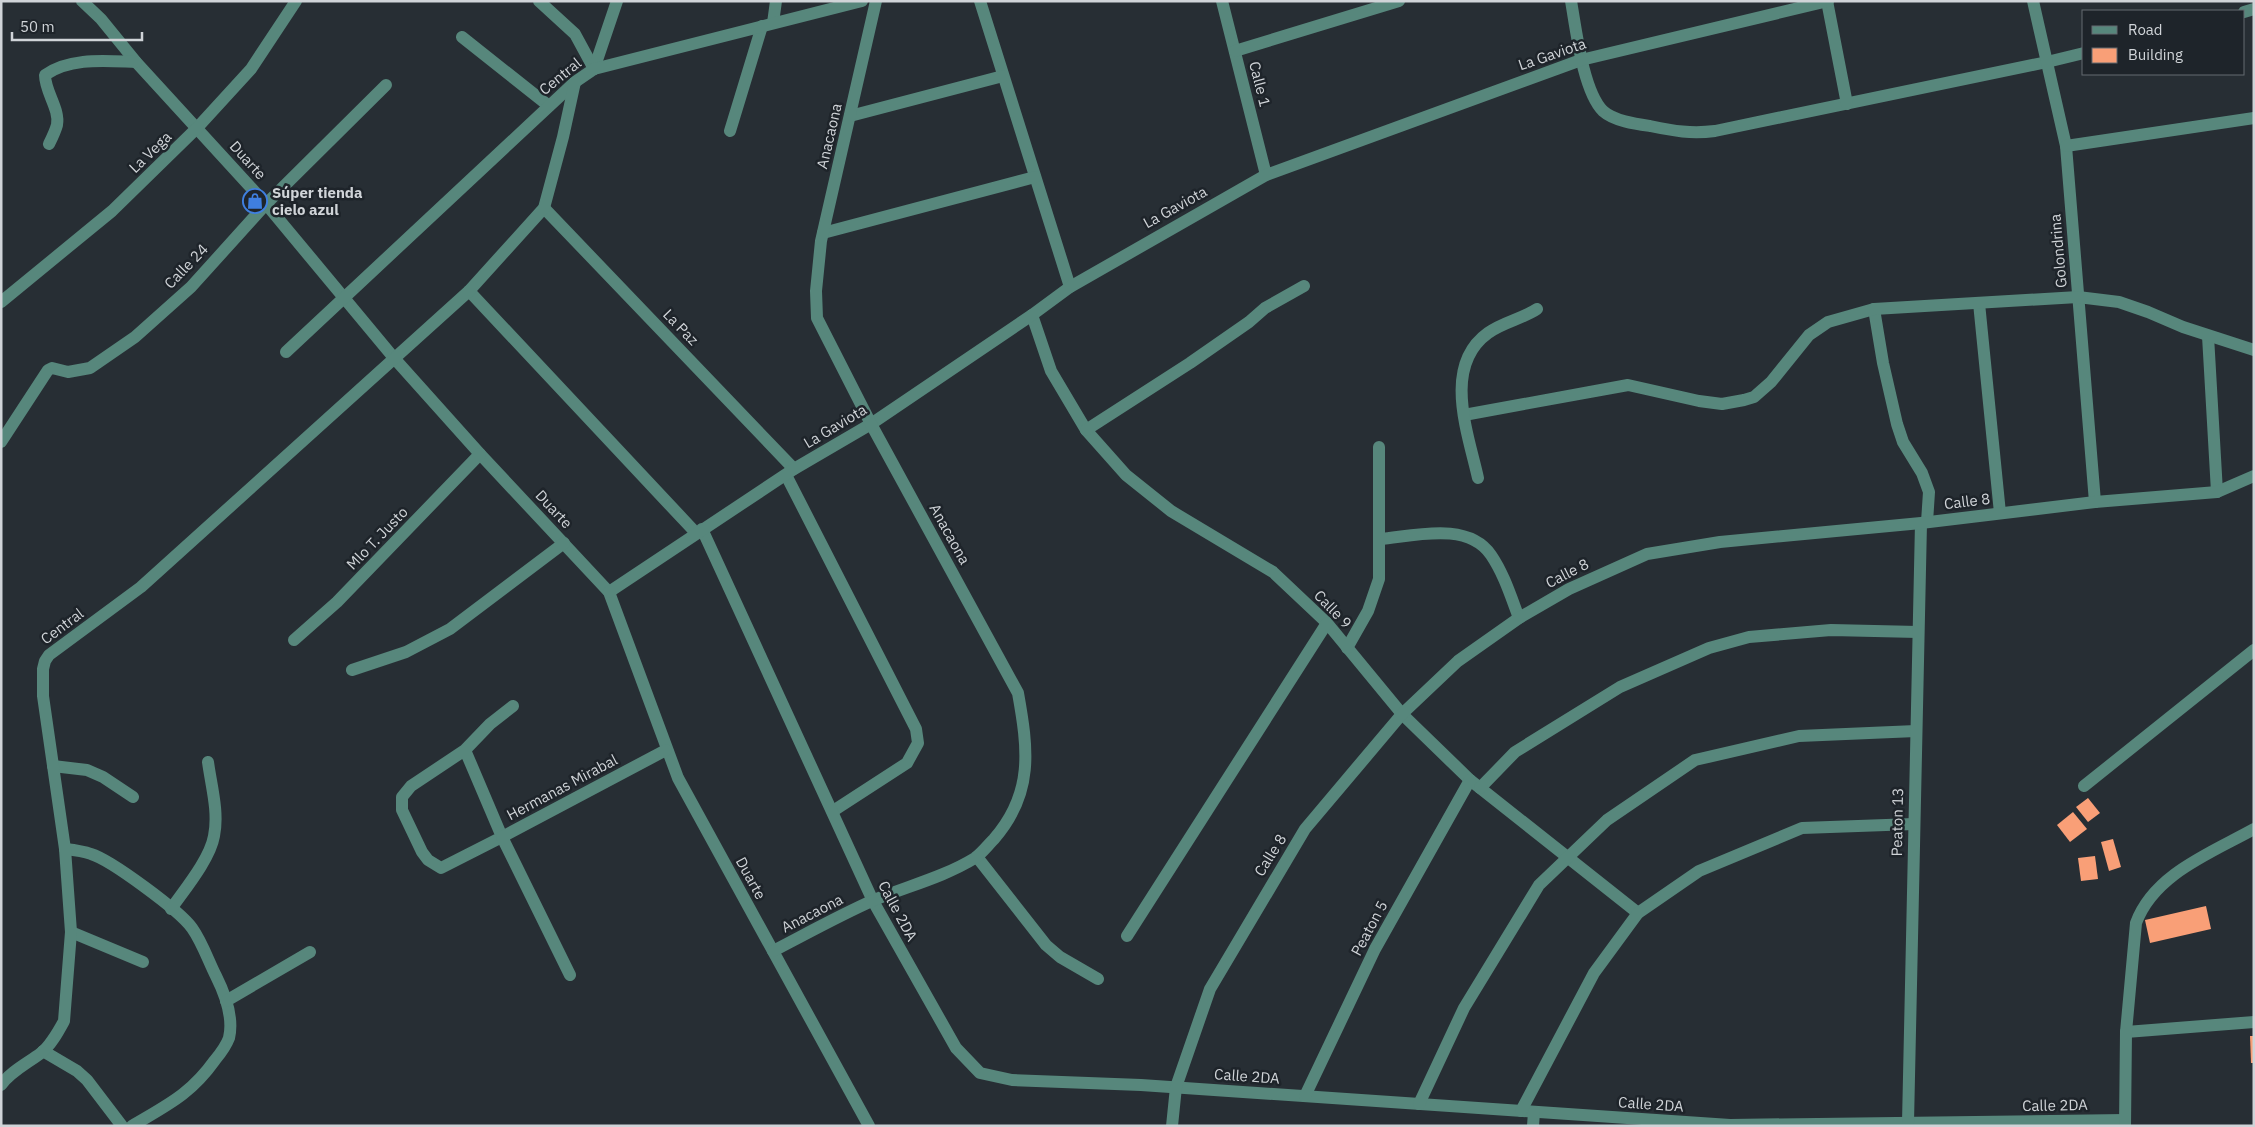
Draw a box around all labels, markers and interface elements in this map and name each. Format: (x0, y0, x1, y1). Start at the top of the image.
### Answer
scale bar (12, 10, 142, 42)
legend (2082, 10, 2245, 75)
text: 50 m (20, 17, 55, 36)
text: Road (2128, 20, 2163, 39)
street label: La Gaviota (1516, 34, 1588, 74)
text: Building (2128, 45, 2183, 64)
street label: Central (535, 53, 585, 99)
street label: Calle 1 (1245, 59, 1275, 109)
street label: Anacaona (812, 101, 846, 171)
street label: La Vega (125, 127, 175, 177)
street label: Duarte (226, 137, 270, 183)
street label: La Gaviota (1140, 182, 1210, 232)
place label: Súper tienda cielo azul (272, 183, 363, 219)
shop icon: Súper tienda cielo azul (242, 188, 268, 214)
street label: Golondrina (2045, 213, 2071, 289)
street label: Calle 24 (160, 240, 212, 292)
street label: La Paz (659, 305, 703, 349)
street label: La Gaviota (800, 400, 870, 452)
street label: Duarte (531, 486, 577, 532)
street label: Calle 8 (1943, 489, 1991, 513)
street label: Anacaona (926, 500, 974, 568)
street label: Mlo T. Justo (342, 503, 412, 573)
street label: Calle 8 (1542, 554, 1592, 592)
street label: Calle 9 (1310, 586, 1356, 632)
street label: Central (37, 604, 87, 648)
street label: Hermanas Mirabal (503, 750, 621, 824)
street label: Peaton 13 (1887, 787, 1907, 857)
street label: Calle 8 (1250, 830, 1290, 880)
street label: Duarte (732, 853, 770, 903)
street label: Calle 2DA (874, 878, 922, 945)
street label: Anacaona (778, 889, 846, 937)
street label: Peaton 5 (1347, 897, 1391, 959)
street label: Calle 2DA (1214, 1064, 1281, 1088)
street label: Calle 2DA (1618, 1092, 1685, 1116)
street label: Calle 2DA (2022, 1095, 2088, 1115)

